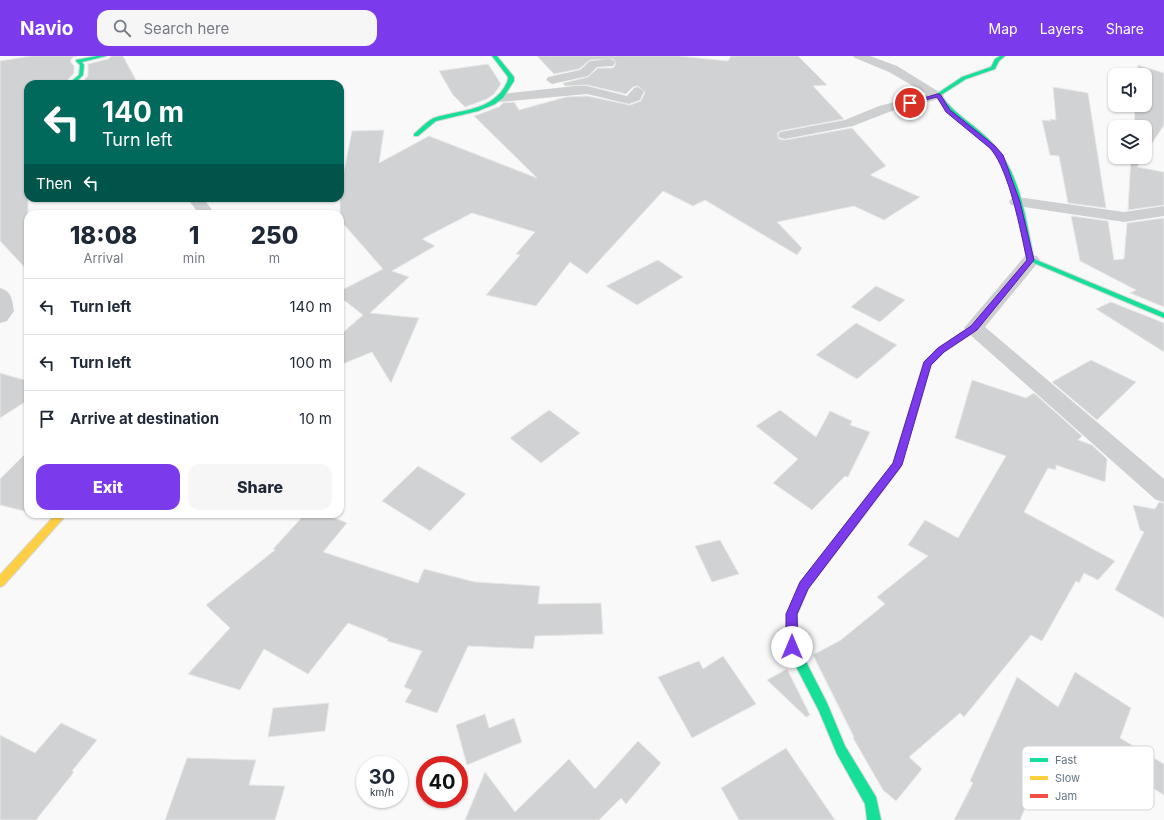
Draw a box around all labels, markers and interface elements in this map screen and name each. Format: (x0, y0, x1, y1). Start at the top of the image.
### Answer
search box (97, 10, 377, 46)
text: Navio (20, 17, 73, 40)
icon: search (111, 17, 133, 39)
text: Search here (143, 19, 229, 38)
text: Map (989, 20, 1018, 37)
text: Layers (1040, 20, 1084, 37)
text: Share (1106, 20, 1144, 37)
map controls (1108, 68, 1152, 164)
button: sound (1108, 68, 1152, 112)
pin (893, 86, 927, 120)
icon: arrive (899, 92, 921, 114)
text: 140 m (102, 95, 184, 129)
icon: left (36, 96, 88, 148)
button: layers (1108, 120, 1152, 164)
text: Turn left (102, 129, 172, 150)
icon: left (80, 172, 102, 194)
text: Then (36, 174, 72, 193)
text: 18:08 (70, 221, 137, 250)
text: 1 (189, 221, 199, 250)
text: 250 (251, 221, 298, 250)
text: Arrival (83, 250, 123, 266)
text: min (183, 250, 205, 266)
text: m (269, 250, 280, 266)
icon: left (36, 296, 58, 318)
text: Turn left (70, 297, 131, 316)
text: 140 m (289, 297, 332, 316)
icon: left (36, 352, 58, 374)
text: Turn left (70, 353, 131, 372)
text: 100 m (290, 353, 332, 372)
icon: arrive (36, 408, 58, 430)
text: Arrive at destination (70, 409, 219, 428)
text: 10 m (299, 409, 332, 428)
button: Exit (36, 464, 180, 510)
button: Share (188, 464, 332, 510)
position arrow (771, 626, 813, 668)
legend (1022, 746, 1154, 810)
text: Fast (1055, 753, 1077, 767)
speed limit sign: 40 (416, 756, 468, 808)
text: 30 (369, 765, 395, 789)
text: Slow (1055, 771, 1080, 785)
text: km/h (370, 786, 394, 798)
text: Jam (1055, 789, 1077, 803)

